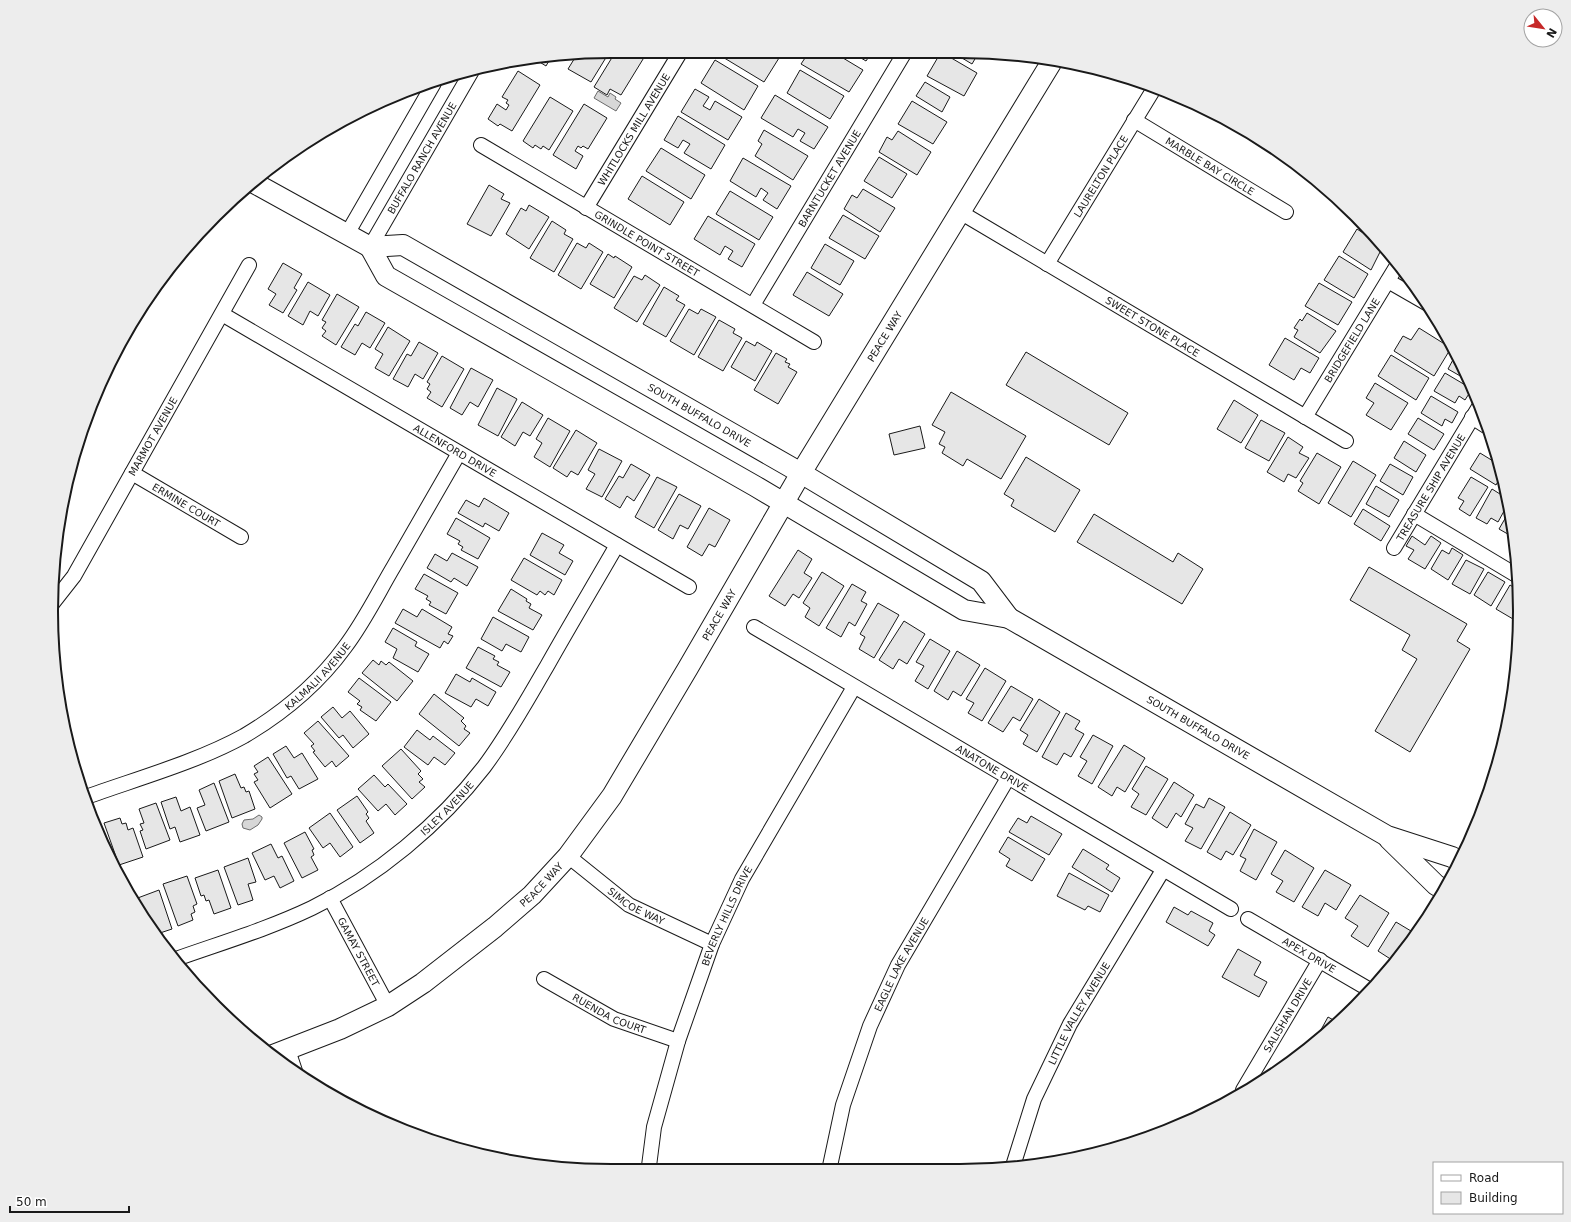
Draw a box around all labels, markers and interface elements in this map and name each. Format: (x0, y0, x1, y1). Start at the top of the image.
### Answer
north arrow (1523, 8, 1563, 48)
text: N (1543, 26, 1559, 40)
street label: WHITLOCKS MILL AVENUE (595, 71, 672, 187)
street label: BUFFALO RANCH AVENUE (385, 100, 458, 216)
street label: BARNTUCKET AVENUE (796, 128, 863, 229)
street label: LAURELTON PLACE (1071, 133, 1130, 219)
street label: MARBLE BAY CIRCLE (1164, 135, 1257, 197)
street label: GRINDLE POINT STREET (593, 208, 702, 279)
street label: SWEET STONE PLACE (1104, 294, 1202, 358)
street label: BRIDGEFIELD LANE (1322, 296, 1382, 384)
street label: PEACE WAY (865, 308, 904, 363)
street label: SOUTH BUFFALO DRIVE (646, 381, 753, 449)
street label: MARMOT AVENUE (126, 395, 179, 478)
street label: ALLENFORD DRIVE (412, 422, 498, 479)
street label: TREASURE SHIP AVENUE (1394, 432, 1467, 544)
street label: ERMINE COURT (151, 481, 223, 529)
street label: PEACE WAY (700, 587, 738, 642)
street label: KALMALII AVENUE (282, 640, 352, 712)
street label: SOUTH BUFFALO DRIVE (1145, 693, 1252, 761)
street label: ANATONE DRIVE (954, 742, 1031, 794)
street label: ISLEY AVENUE (418, 779, 476, 837)
street label: PEACE WAY (517, 859, 565, 909)
street label: BEVERLY HILLS DRIVE (699, 864, 754, 967)
street label: SIMCOE WAY (606, 885, 667, 927)
street label: GAMAY STREET (336, 915, 382, 989)
street label: EAGLE LAKE AVENUE (872, 915, 930, 1013)
street label: APEX DRIVE (1281, 935, 1338, 975)
street label: LITTLE VALLEY AVENUE (1046, 960, 1112, 1066)
street label: SALISHAN DRIVE (1261, 976, 1314, 1054)
street label: RUENDA COURT (571, 991, 648, 1035)
legend (1433, 1162, 1563, 1214)
text: Road (1469, 1171, 1499, 1185)
scale bar (10, 1188, 129, 1214)
text: Building (1469, 1191, 1518, 1205)
text: 50 m (16, 1195, 47, 1209)

